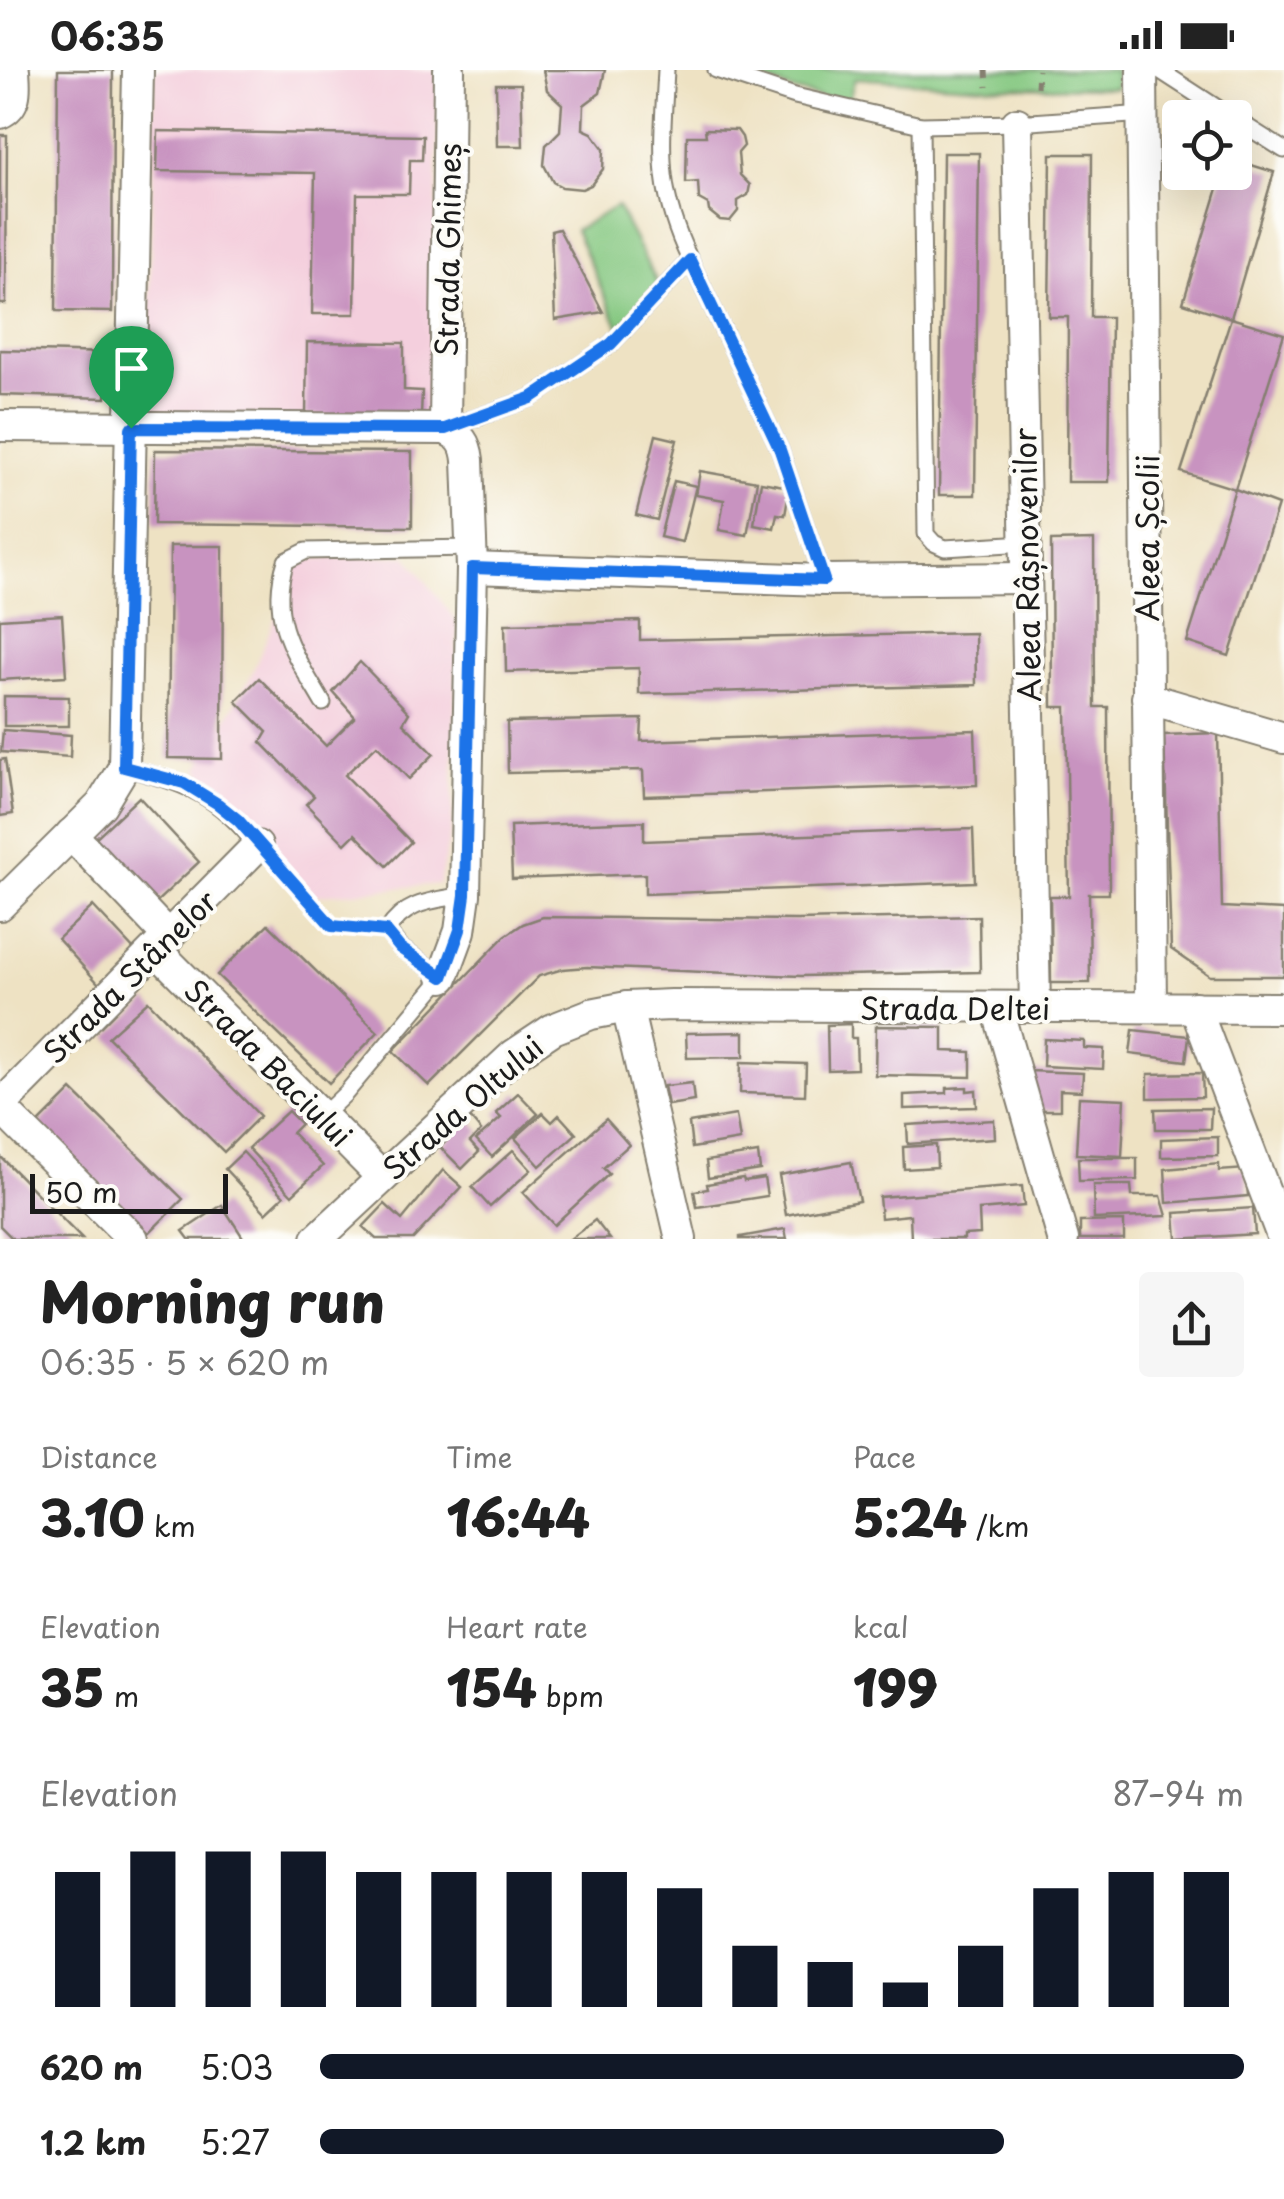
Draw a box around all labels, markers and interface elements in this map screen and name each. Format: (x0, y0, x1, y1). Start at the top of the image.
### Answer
text: 06:35 (50, 7, 165, 64)
map controls (1162, 100, 1252, 190)
button: locate (1162, 100, 1252, 190)
street label: Strada Ghimeș (423, 143, 471, 357)
pin (89, 326, 174, 429)
icon: arrive (104, 341, 159, 396)
street label: Aleea Râșnovenilor (1001, 428, 1051, 702)
street label: Aleea Școlii (1124, 455, 1169, 621)
street label: Strada Stânelor (32, 879, 226, 1073)
street label: Strada Baciului (175, 968, 363, 1156)
street label: Strada Deltei (860, 985, 1050, 1030)
street label: Strada Oltului (372, 1024, 552, 1190)
scale bar (30, 1169, 228, 1214)
text: 50 m (45, 1170, 118, 1213)
text: Morning run (40, 1259, 385, 1342)
button: share (1139, 1272, 1244, 1377)
text: 06:35 · 5 × 620 m (40, 1338, 329, 1386)
text: Distance (40, 1435, 158, 1478)
text: Time (446, 1435, 513, 1478)
text: Pace (853, 1435, 916, 1478)
text: 3.10 (40, 1478, 145, 1554)
text: 16:44 (446, 1478, 590, 1554)
text: 5:24 (853, 1478, 967, 1554)
text: km (145, 1504, 196, 1547)
text: /km (967, 1504, 1030, 1547)
text: Elevation (40, 1605, 161, 1648)
text: Heart rate (446, 1605, 588, 1648)
text: kcal (853, 1605, 909, 1648)
text: 35 (40, 1648, 105, 1724)
text: 154 (446, 1648, 537, 1724)
text: 199 (853, 1648, 938, 1724)
text: m (105, 1674, 139, 1717)
text: bpm (537, 1674, 604, 1717)
text: Elevation (40, 1769, 178, 1817)
text: 87–94 m (1112, 1769, 1244, 1817)
text: 620 m (40, 2043, 143, 2091)
text: 5:03 (200, 2043, 273, 2091)
text: 1.2 km (40, 2118, 146, 2166)
text: 5:27 (200, 2118, 270, 2166)

